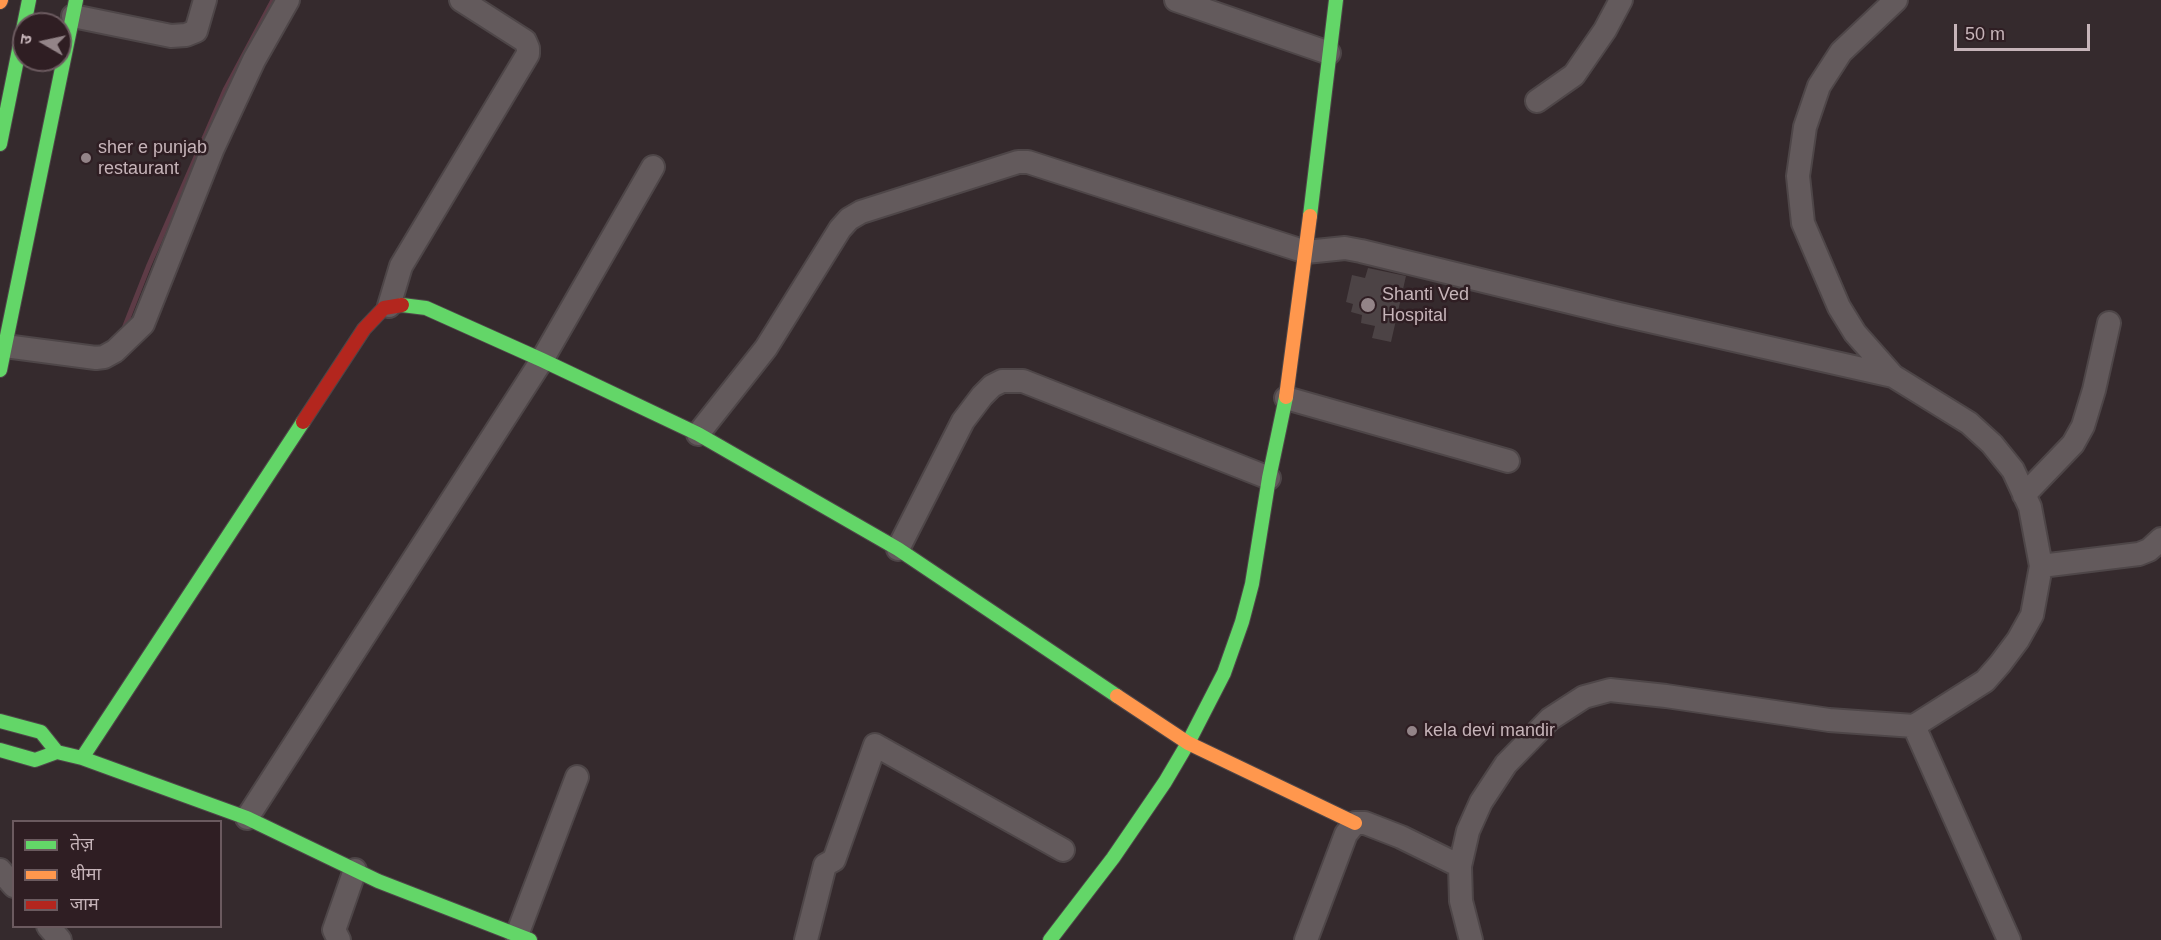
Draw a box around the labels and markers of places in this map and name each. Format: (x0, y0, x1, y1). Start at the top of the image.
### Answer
place label: sher e punjab restaurant (98, 137, 207, 180)
marker: sher e punjab restaurant (79, 151, 93, 165)
place label: Shanti Ved Hospital (1382, 284, 1469, 326)
marker: Shanti Ved Hospital (1359, 296, 1377, 314)
place label: kela devi mandir (1424, 720, 1555, 742)
marker: kela devi mandir (1405, 724, 1419, 738)

